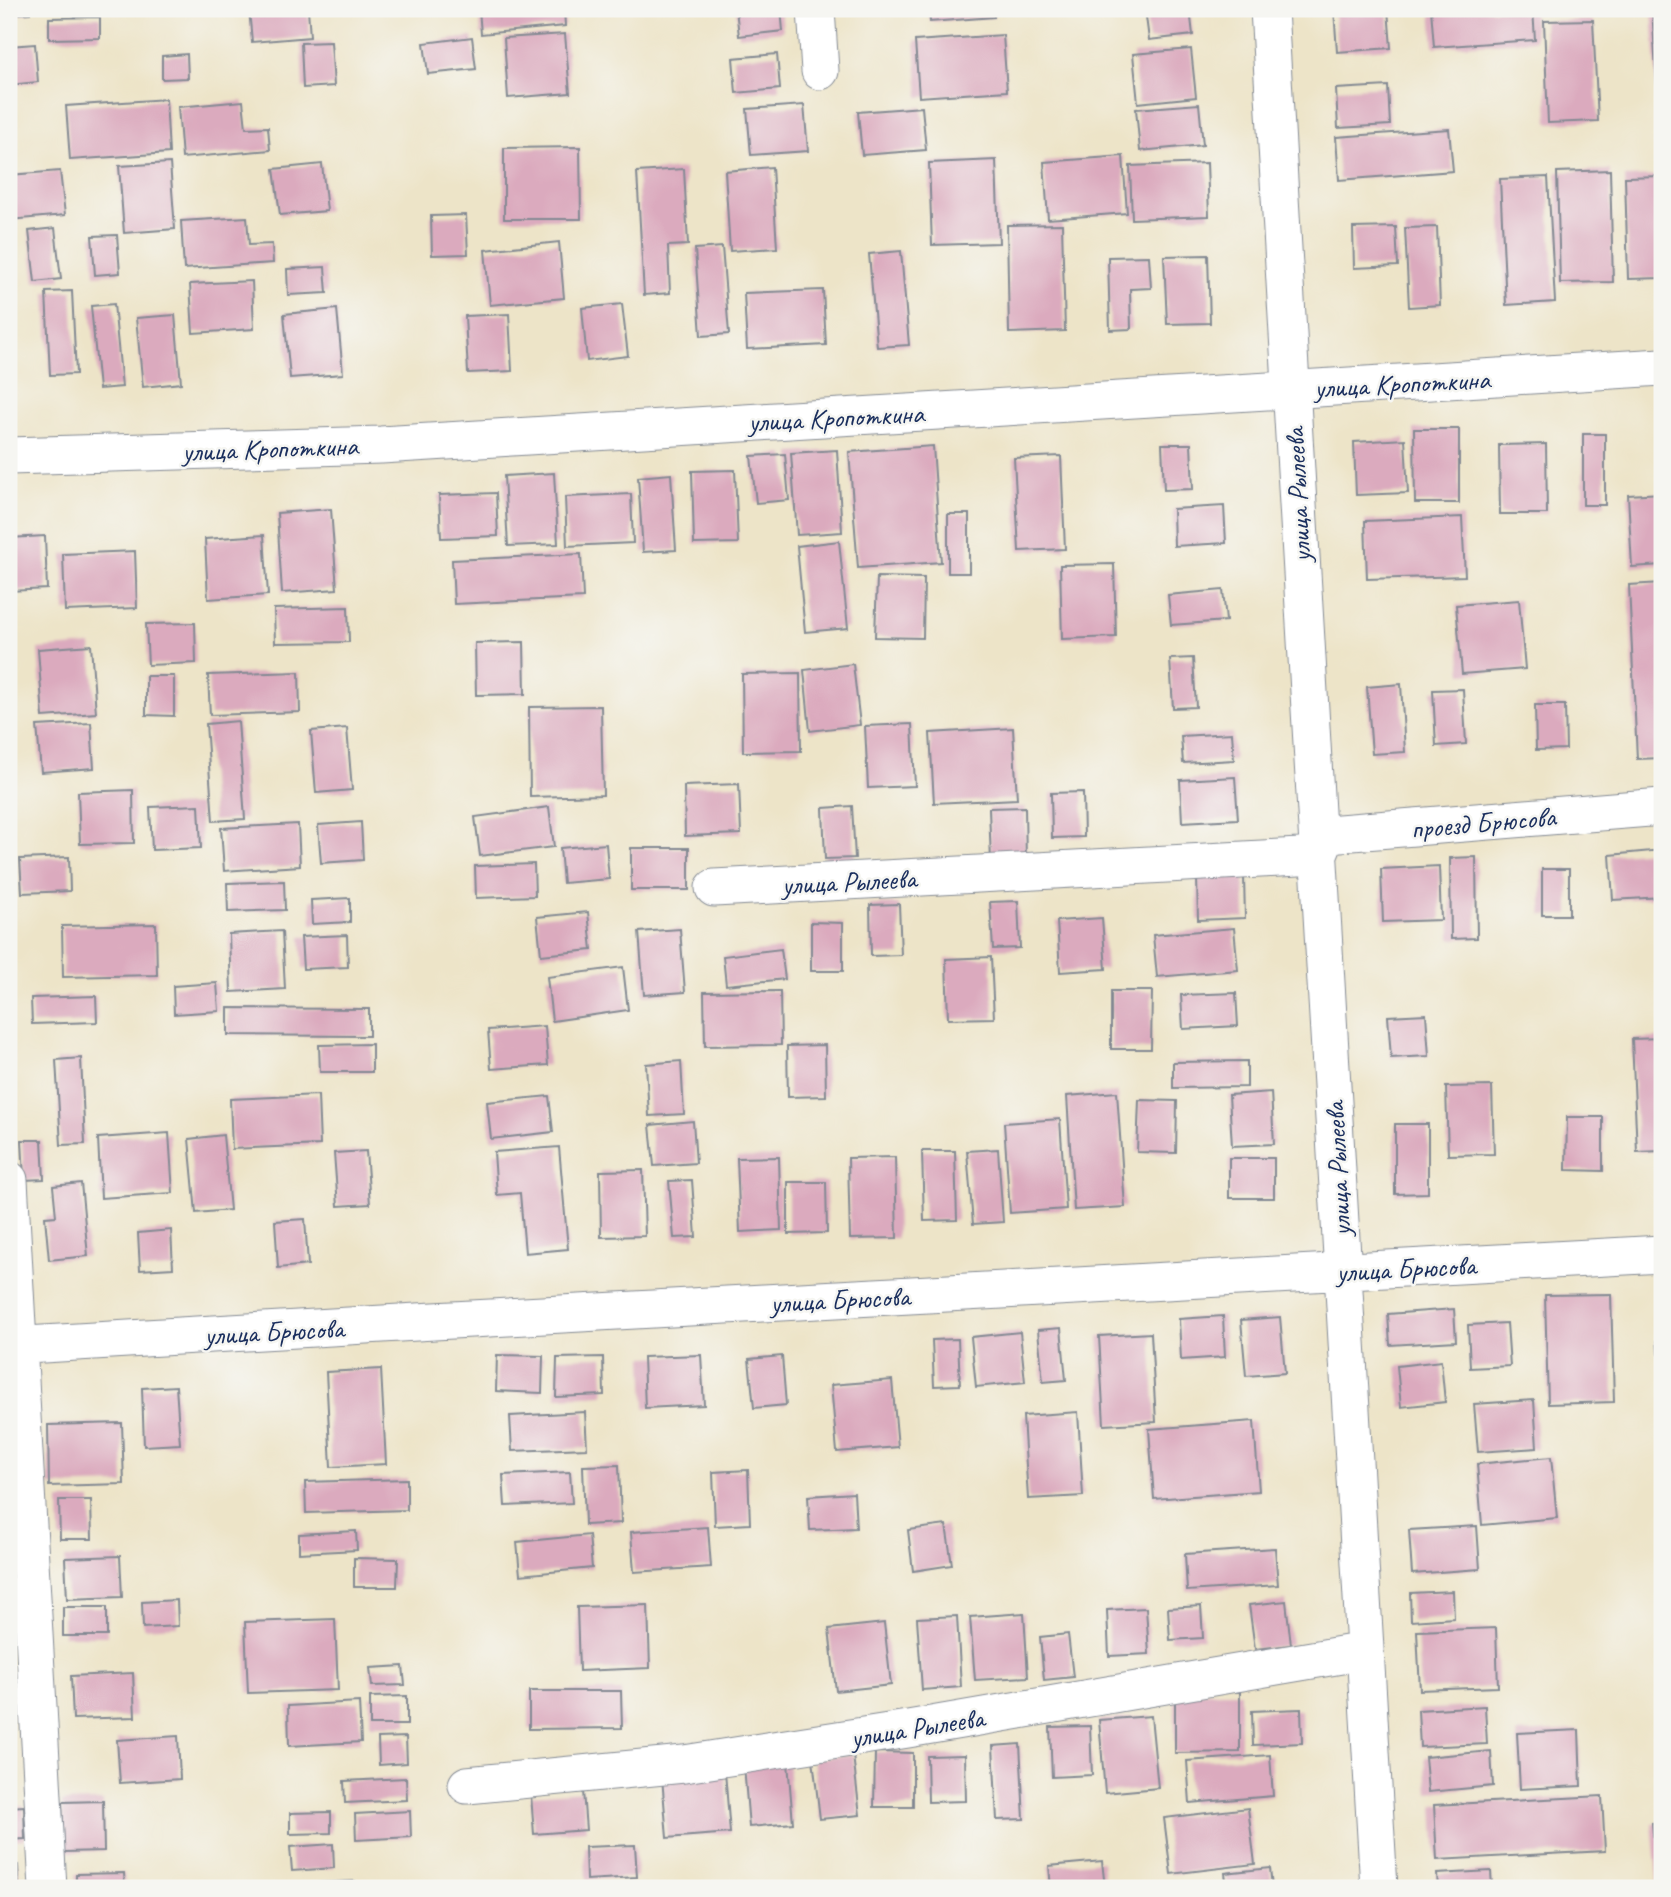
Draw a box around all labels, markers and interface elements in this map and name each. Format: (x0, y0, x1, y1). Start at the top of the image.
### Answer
street label: улица Кропоткина (1311, 361, 1493, 406)
street label: улица Кропоткина (745, 395, 927, 440)
street label: улица Рылеева (1276, 424, 1319, 565)
street label: улица Кропоткина (179, 428, 360, 469)
street label: проезд Брюсова (1409, 799, 1559, 846)
street label: улица Рылеева (779, 860, 920, 903)
street label: улица Рылеева (1316, 1098, 1359, 1239)
street label: улица Брюсова (1333, 1247, 1479, 1290)
street label: улица Брюсова (767, 1278, 913, 1321)
street label: улица Брюсова (201, 1310, 347, 1353)
street label: улица Рылеева (846, 1699, 989, 1756)

